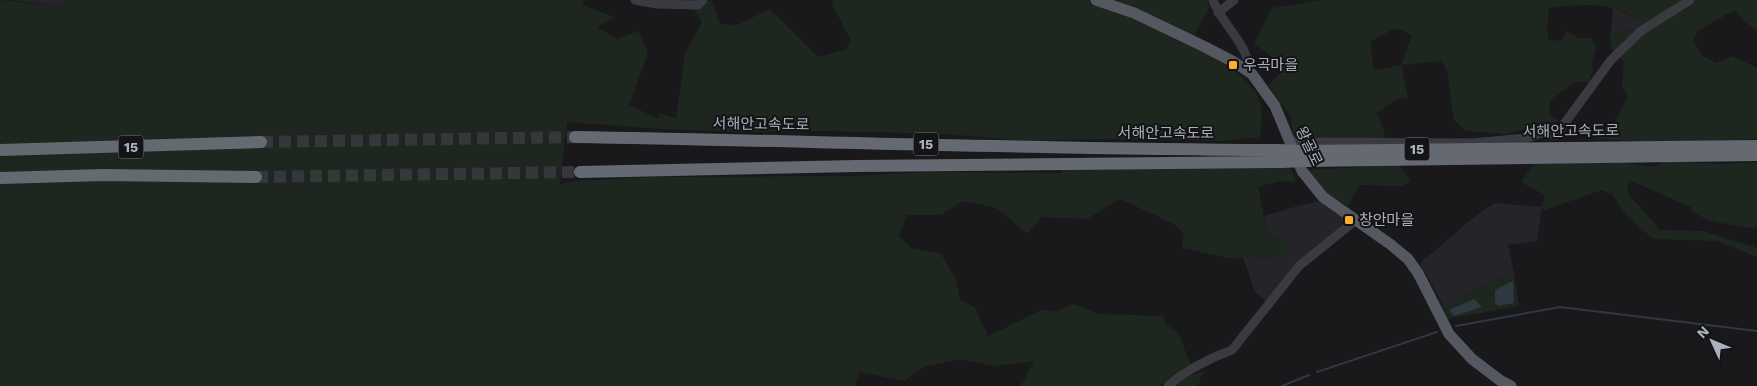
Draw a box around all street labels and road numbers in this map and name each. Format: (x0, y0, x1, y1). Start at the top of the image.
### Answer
street label: 서해안고속도로 (713, 114, 809, 134)
street label: 서해안고속도로 (1523, 121, 1619, 141)
street label: 왕골로 (1292, 123, 1326, 169)
street label: 서해안고속도로 (1118, 124, 1214, 142)
road number: 15 (914, 132, 938, 156)
road number: 15 (118, 136, 144, 158)
road number: 15 (1404, 138, 1430, 160)

